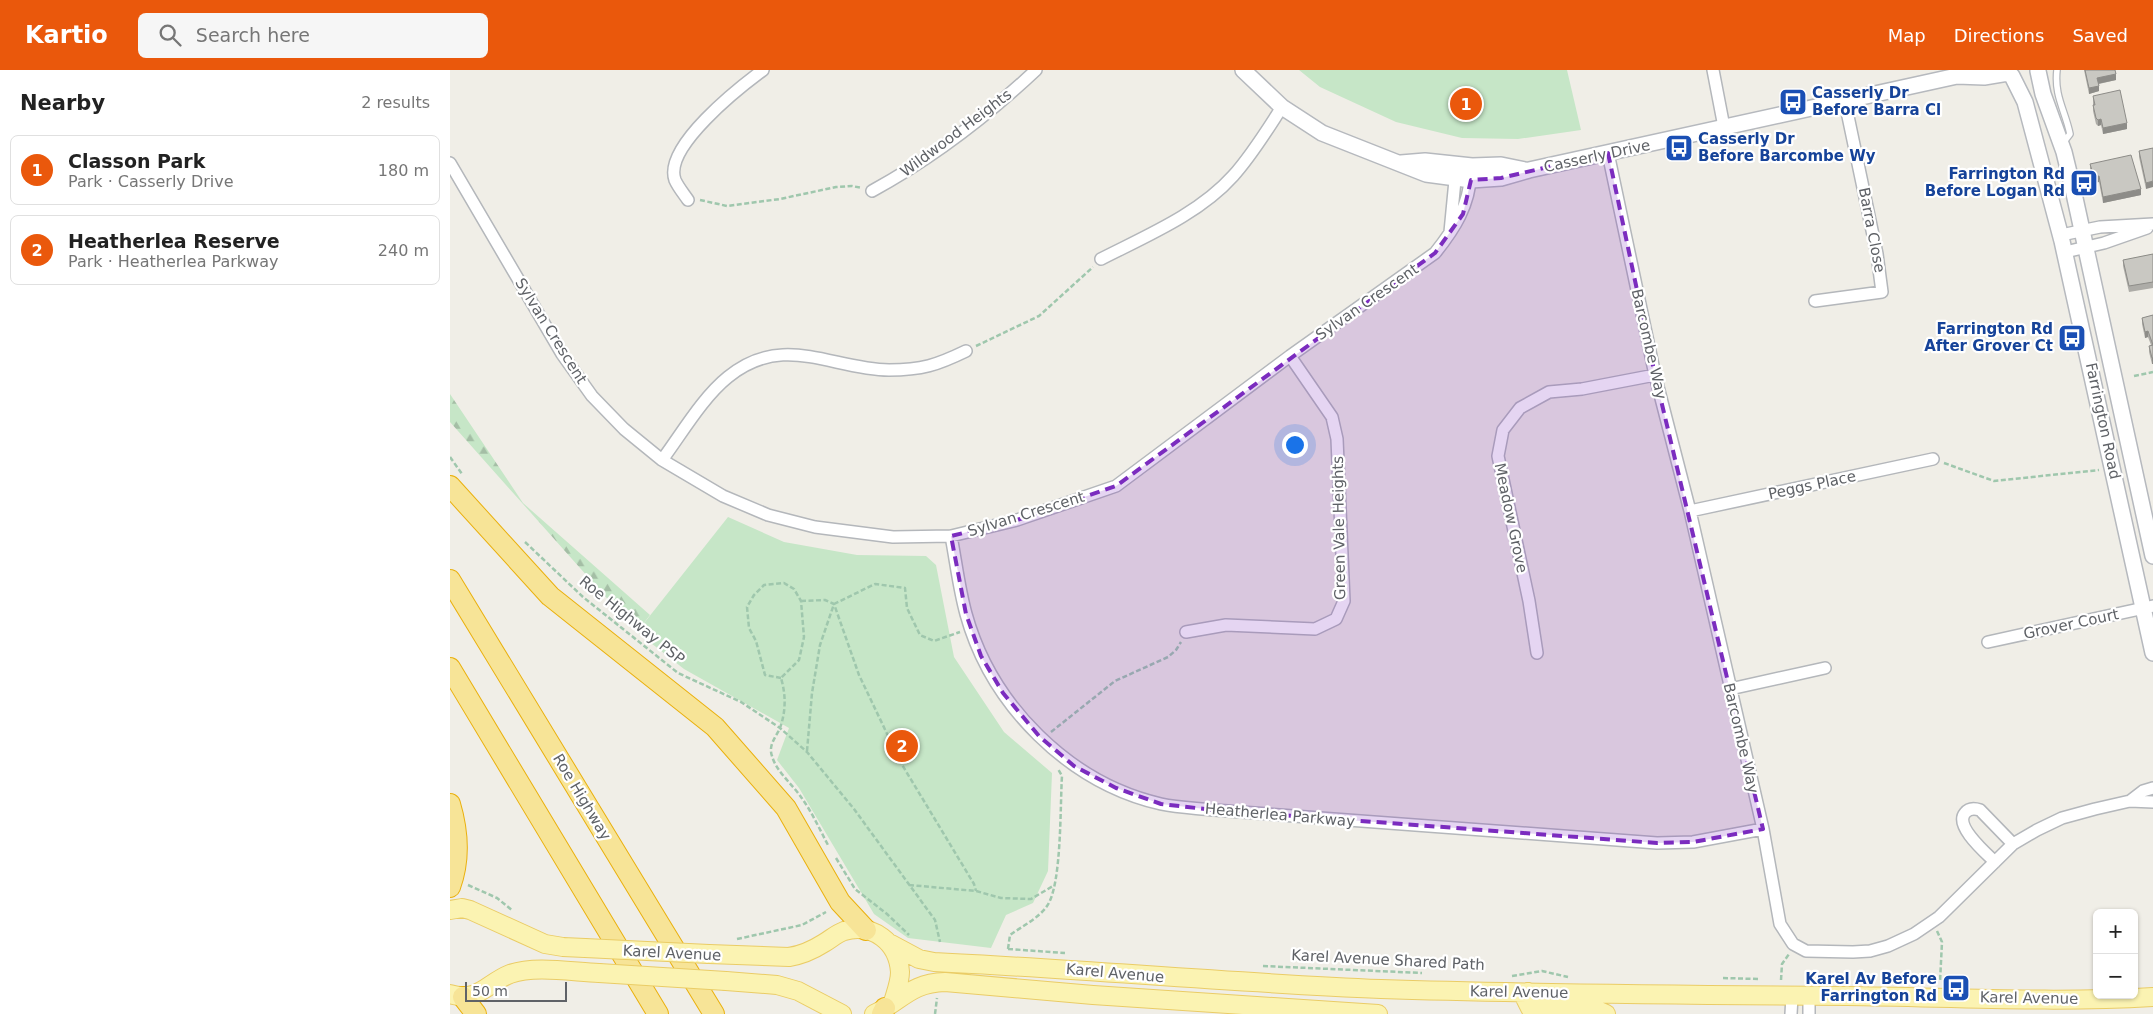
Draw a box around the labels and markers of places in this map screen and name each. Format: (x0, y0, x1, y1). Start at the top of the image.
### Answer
place label: Casserly Dr Before Barra Cl (1812, 84, 1941, 119)
pin: 1 (1450, 85, 1482, 123)
bus stop icon: Casserly Dr Before Barra Cl (1778, 87, 1808, 117)
place label: Casserly Dr Before Barcombe Wy (1698, 130, 1876, 165)
bus stop icon: Casserly Dr Before Barcombe Wy (1664, 133, 1694, 163)
place label: Farrington Rd Before Logan Rd (1925, 165, 2065, 200)
bus stop icon: Farrington Rd Before Logan Rd (2069, 168, 2099, 198)
place label: Farrington Rd After Grover Ct (1924, 320, 2053, 355)
bus stop icon: Farrington Rd After Grover Ct (2057, 323, 2087, 353)
pin: 2 (886, 727, 918, 765)
place label: Karel Av Before Farrington Rd (1805, 970, 1937, 1005)
bus stop icon: Karel Av Before Farrington Rd (1941, 973, 1971, 1003)

